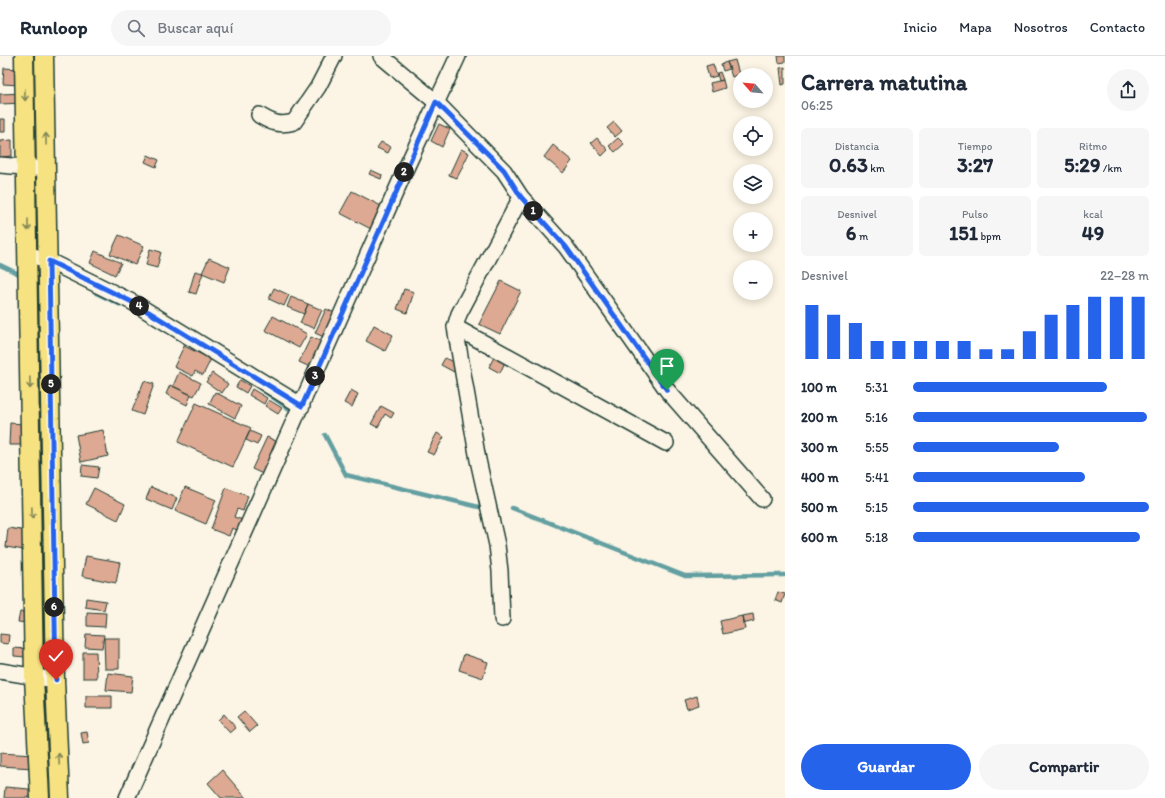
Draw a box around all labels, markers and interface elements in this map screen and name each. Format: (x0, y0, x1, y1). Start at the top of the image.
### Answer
search box (111, 10, 391, 46)
text: Runloop (20, 16, 87, 39)
icon: search (125, 17, 147, 39)
text: Buscar aquí (157, 19, 233, 37)
text: Inicio (903, 19, 937, 36)
text: Mapa (959, 19, 992, 36)
text: Nosotros (1014, 19, 1068, 36)
text: Contacto (1090, 19, 1145, 36)
north arrow (733, 68, 773, 108)
map controls (733, 68, 773, 300)
text: Carrera matutina (801, 69, 967, 96)
button: share (1107, 69, 1149, 111)
one-way arrow (21, 88, 29, 101)
text: 06:25 (801, 98, 833, 113)
button: locate (733, 116, 773, 156)
one-way arrow (42, 133, 50, 146)
text: Distancia (835, 140, 879, 153)
text: Tiempo (958, 140, 992, 153)
text: Ritmo (1079, 140, 1107, 153)
text: 0.63 (829, 153, 868, 177)
text: 3:27 (957, 153, 993, 177)
text: 5:29 (1064, 153, 1100, 177)
pin: 2 (394, 162, 414, 182)
text: km (868, 162, 885, 175)
text: /km (1100, 162, 1122, 175)
button: layers (733, 164, 773, 204)
text: 2 (401, 165, 407, 178)
pin: 1 (523, 201, 543, 221)
text: 1 (530, 204, 536, 217)
text: Desnivel (837, 208, 877, 221)
text: Pulso (962, 208, 988, 221)
text: kcal (1083, 208, 1103, 221)
button: + (733, 212, 773, 252)
one-way arrow (24, 218, 32, 231)
text: 6 (846, 221, 856, 245)
text: 151 (949, 221, 978, 245)
text: 49 (1082, 221, 1104, 245)
text: m (856, 230, 868, 243)
text: bpm (978, 230, 1001, 243)
button: − (733, 260, 773, 300)
text: Desnivel (801, 268, 848, 283)
text: 22–28 m (1100, 268, 1149, 283)
pin: 4 (129, 296, 149, 316)
text: 4 (136, 299, 142, 312)
pin (650, 349, 684, 390)
icon: arrive (656, 355, 678, 377)
pin: 3 (305, 366, 325, 386)
text: 3 (312, 369, 318, 382)
pin: 5 (41, 374, 61, 394)
one-way arrow (26, 376, 34, 389)
text: 5 (48, 377, 54, 390)
text: 100 m (801, 380, 837, 395)
text: 5:31 (865, 380, 888, 395)
text: 200 m (801, 410, 838, 425)
text: 5:16 (865, 410, 888, 425)
text: 300 m (801, 440, 838, 455)
text: 5:55 (865, 440, 889, 455)
text: 400 m (801, 470, 839, 485)
text: 5:41 (865, 470, 889, 485)
text: 500 m (801, 500, 838, 515)
text: 5:15 (865, 500, 888, 515)
one-way arrow (28, 506, 36, 519)
text: 600 m (801, 530, 838, 545)
text: 5:18 (865, 530, 888, 545)
pin: 6 (44, 597, 64, 617)
text: 6 (51, 600, 57, 613)
pin (39, 639, 73, 680)
icon: check (45, 645, 67, 667)
button: Guardar (801, 744, 971, 790)
button: Compartir (979, 744, 1149, 790)
one-way arrow (55, 753, 62, 766)

